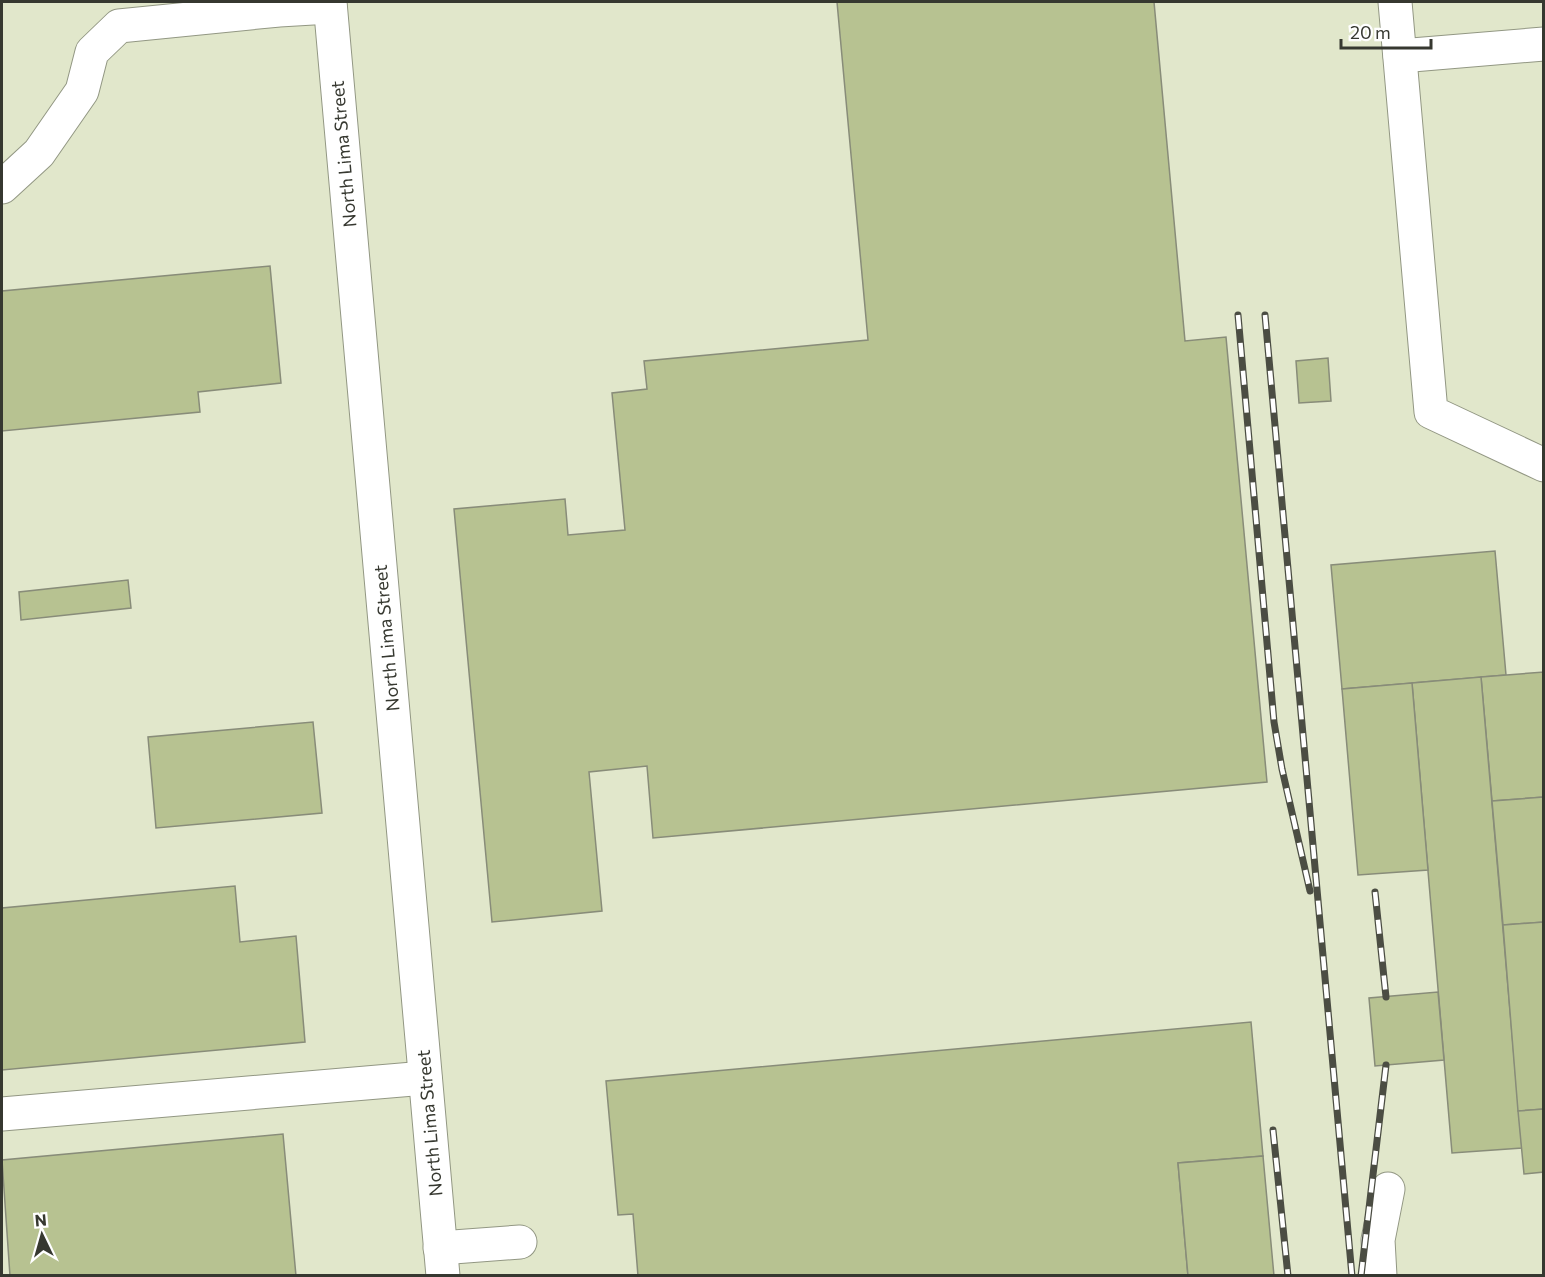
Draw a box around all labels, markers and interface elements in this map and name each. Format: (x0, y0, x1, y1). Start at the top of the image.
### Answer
scale bar (1341, 12, 1431, 50)
text: 20 m (1350, 21, 1391, 43)
street label: North Lima Street (326, 80, 360, 228)
street label: North Lima Street (369, 564, 403, 712)
street label: North Lima Street (412, 1049, 446, 1197)
north arrow (12, 1205, 72, 1265)
text: N (34, 1210, 47, 1230)

